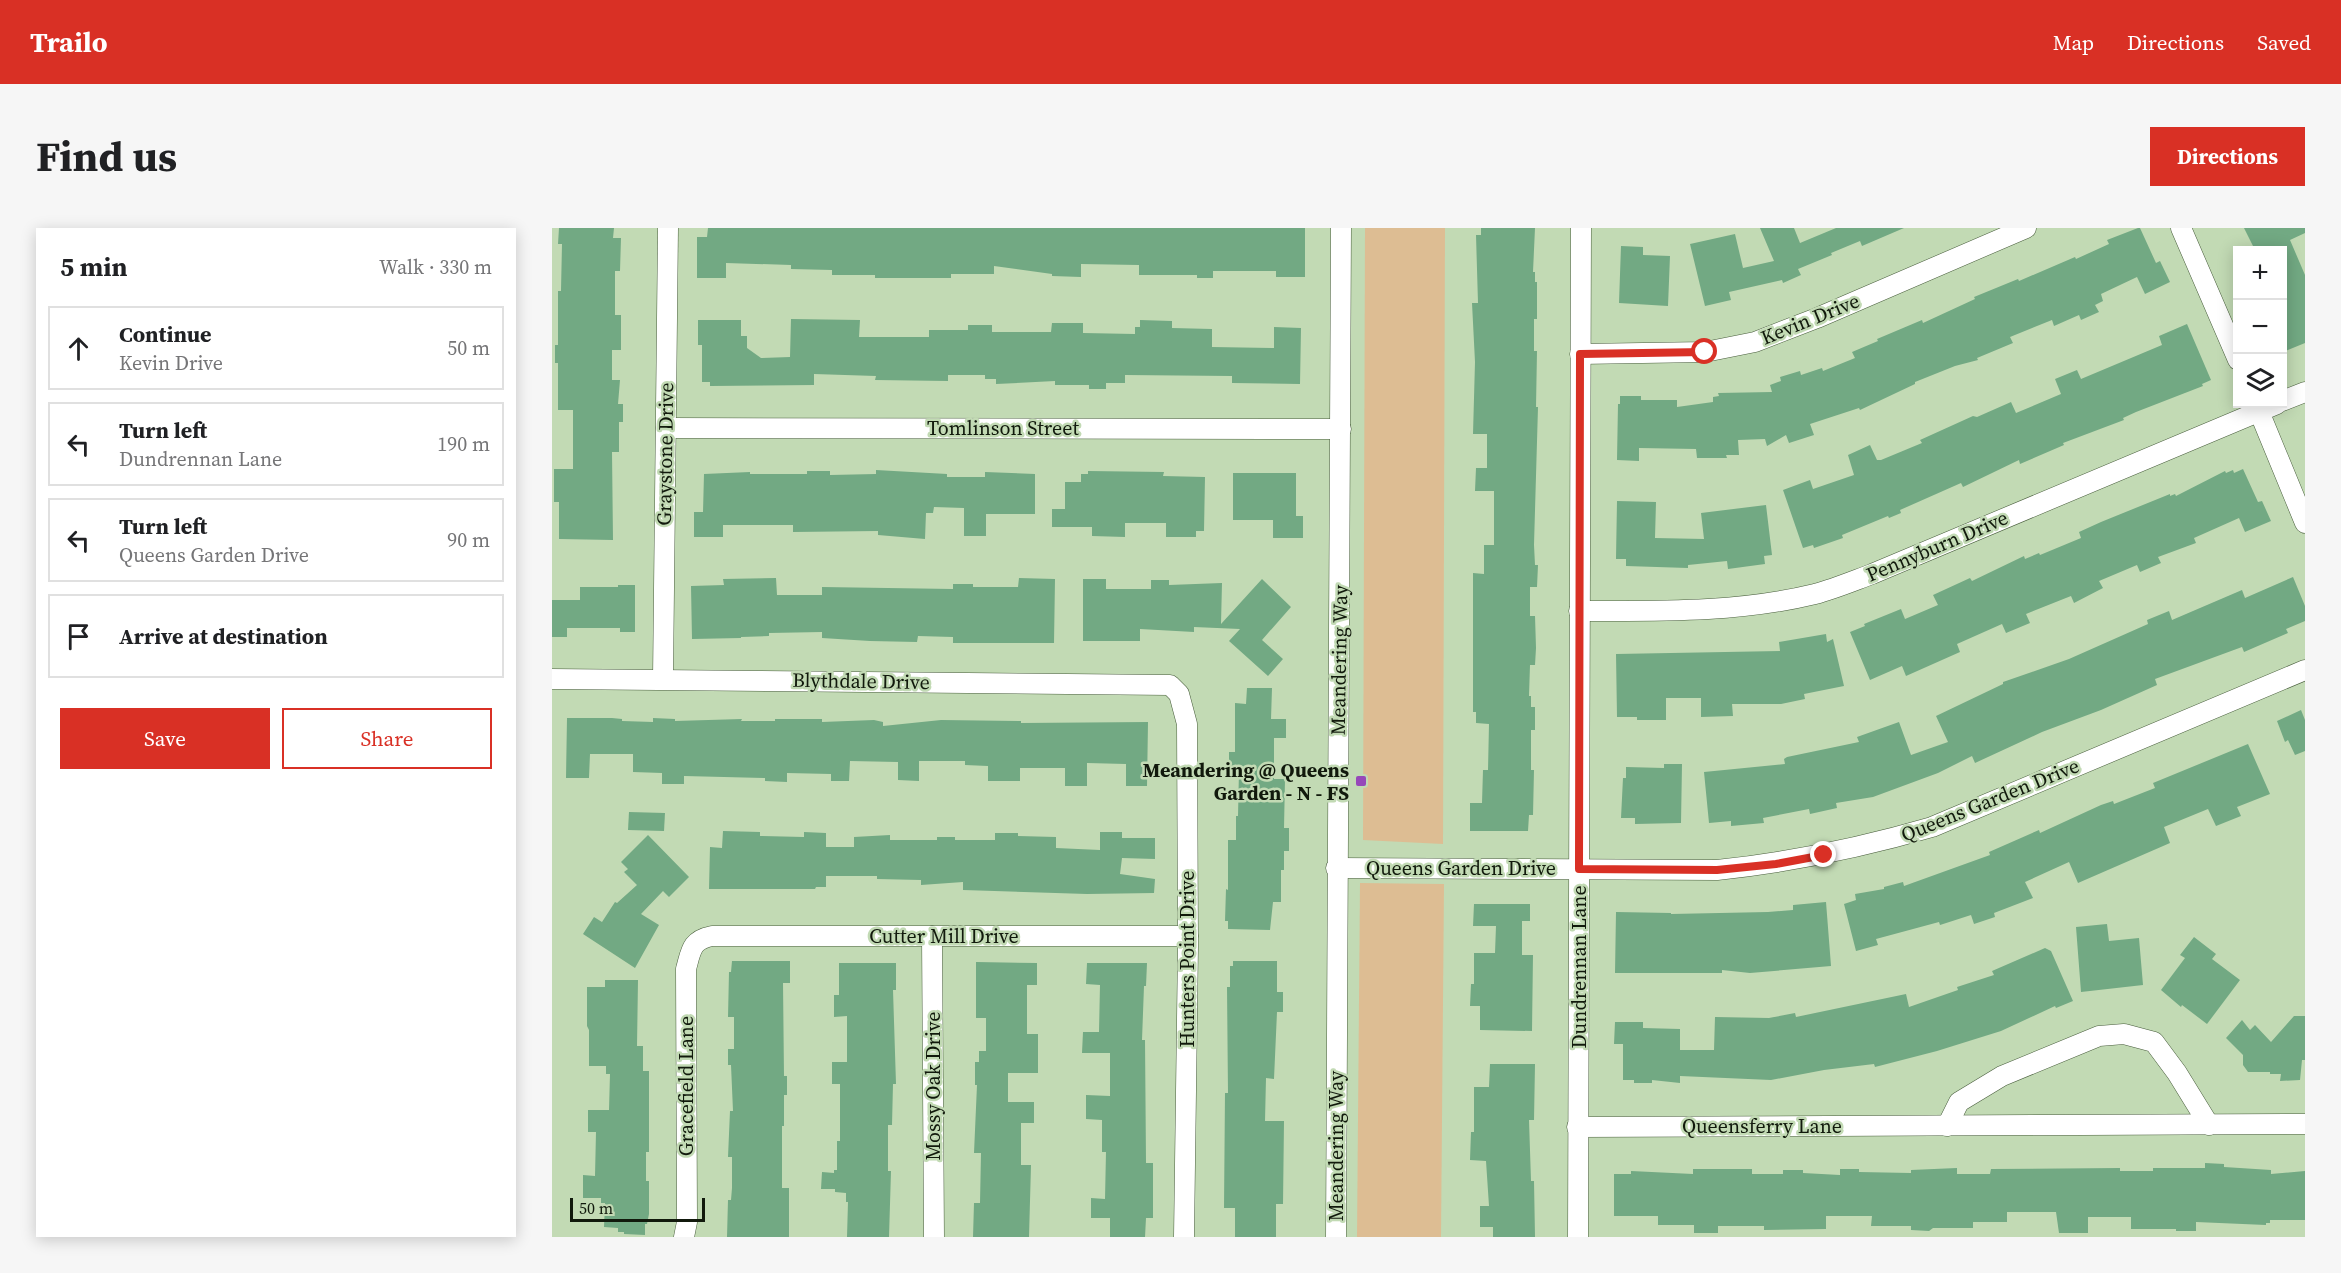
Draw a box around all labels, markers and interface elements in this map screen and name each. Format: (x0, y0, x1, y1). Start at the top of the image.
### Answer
text: Trailo (30, 23, 108, 61)
text: Map (2053, 28, 2094, 57)
text: Directions (2127, 28, 2224, 57)
text: Saved (2257, 28, 2311, 57)
text: Find us (36, 127, 177, 185)
button: Directions (2150, 127, 2305, 186)
map controls (2233, 246, 2287, 408)
button: + (2233, 246, 2287, 300)
text: 5 min (60, 249, 127, 285)
text: Walk · 330 m (379, 253, 492, 281)
street label: Kevin Drive (1757, 287, 1863, 351)
button: − (2233, 300, 2287, 354)
text: Continue (119, 319, 212, 349)
icon: ahead (62, 332, 95, 365)
text: 50 m (447, 334, 490, 362)
route start (1691, 338, 1717, 364)
text: Kevin Drive (119, 349, 223, 377)
button: layers (2233, 354, 2287, 408)
street label: Graystone Drive (650, 382, 680, 526)
street label: Tomlinson Street (927, 414, 1079, 442)
text: Turn left (119, 415, 207, 445)
icon: left (62, 428, 95, 461)
text: 190 m (437, 430, 490, 458)
text: Dundrennan Lane (119, 445, 282, 473)
street label: Pennyburn Drive (1862, 504, 2012, 588)
text: Turn left (119, 511, 207, 541)
icon: left (62, 524, 95, 557)
text: 90 m (447, 526, 490, 554)
text: Queens Garden Drive (119, 541, 309, 569)
street label: Meandering Way (1324, 584, 1354, 735)
icon: arrive (62, 620, 95, 653)
text: Arrive at destination (119, 621, 328, 651)
street label: Blythdale Drive (792, 666, 930, 696)
button: Save (60, 708, 270, 769)
button: Share (282, 708, 492, 769)
street label: Queens Garden Drive (1897, 751, 2083, 849)
place label: Meandering @ Queens Garden - N - FS (1143, 756, 1349, 807)
marker: Meandering @ Queens Garden - N - FS (1354, 774, 1368, 788)
route end (1810, 841, 1836, 867)
street label: Queens Garden Drive (1366, 854, 1556, 882)
street label: Hunters Point Drive (1173, 870, 1201, 1048)
street label: Dundrennan Lane (1565, 885, 1593, 1049)
street label: Cutter Mill Drive (869, 922, 1019, 950)
street label: Mossy Oak Drive (919, 1011, 947, 1161)
street label: Gracefield Lane (672, 1016, 700, 1156)
street label: Meandering Way (1322, 1070, 1350, 1221)
street label: Queensferry Lane (1682, 1112, 1842, 1140)
scale bar (570, 1195, 705, 1222)
text: 50 m (579, 1197, 613, 1219)

